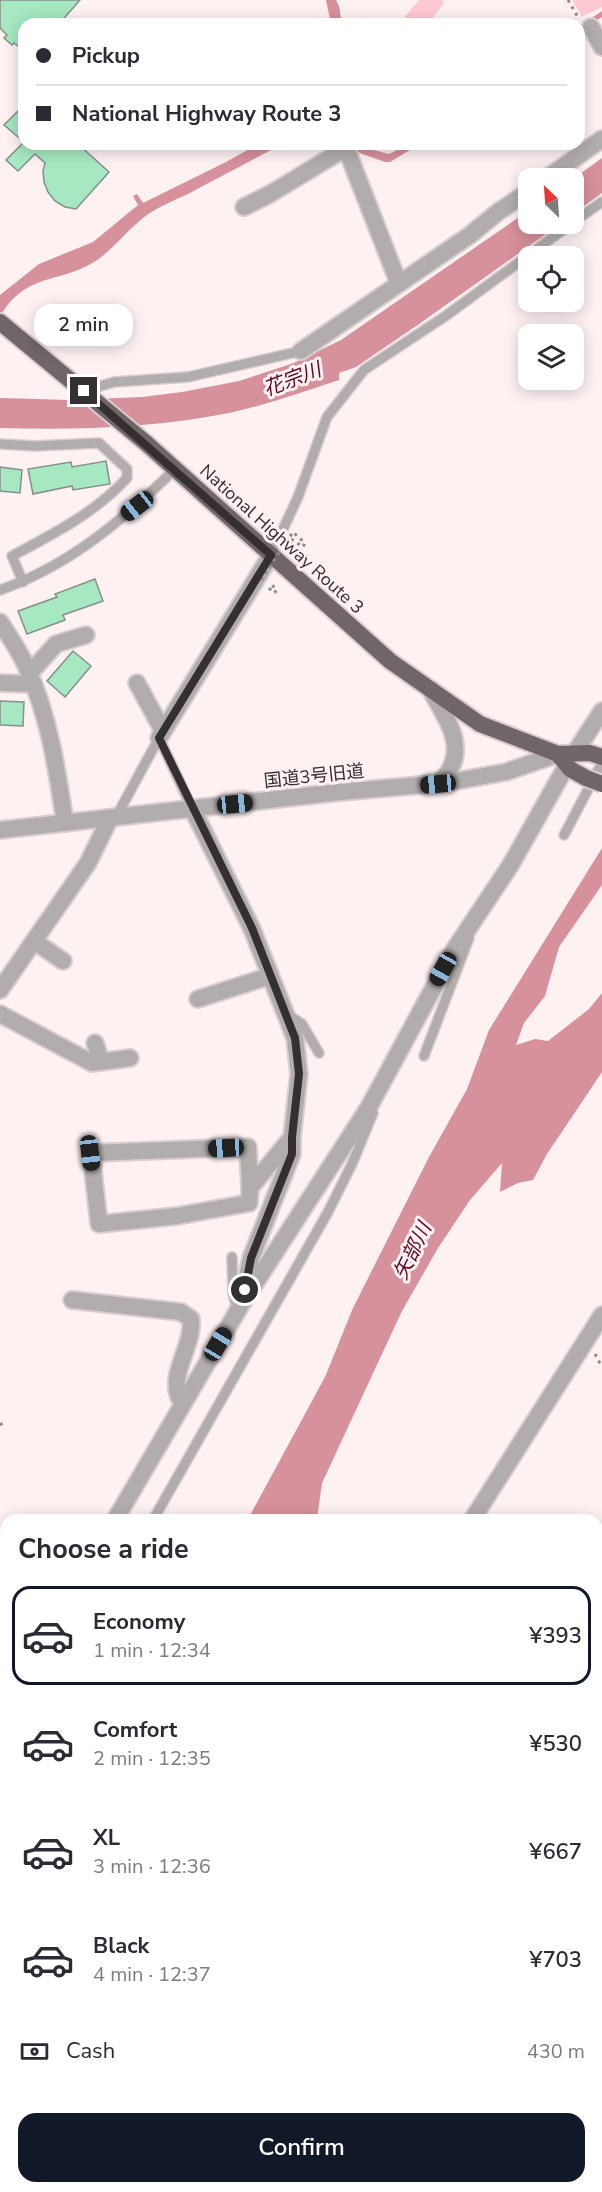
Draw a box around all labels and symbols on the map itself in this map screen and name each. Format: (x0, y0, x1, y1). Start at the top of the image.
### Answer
north arrow (518, 168, 584, 234)
callout: 2 min (34, 304, 134, 346)
water label: 花宗川 (259, 355, 327, 403)
route end (70, 377, 97, 404)
street label: National Highway Route 3 (195, 459, 369, 619)
car (117, 488, 157, 524)
street label: 国道3号旧道 (263, 759, 365, 793)
car (419, 773, 457, 795)
car (216, 793, 254, 815)
car (426, 949, 460, 989)
car (79, 1134, 101, 1172)
car (208, 1138, 244, 1158)
water label: 矢部川 (387, 1217, 439, 1284)
route start (231, 1276, 258, 1303)
car (201, 1324, 235, 1364)

